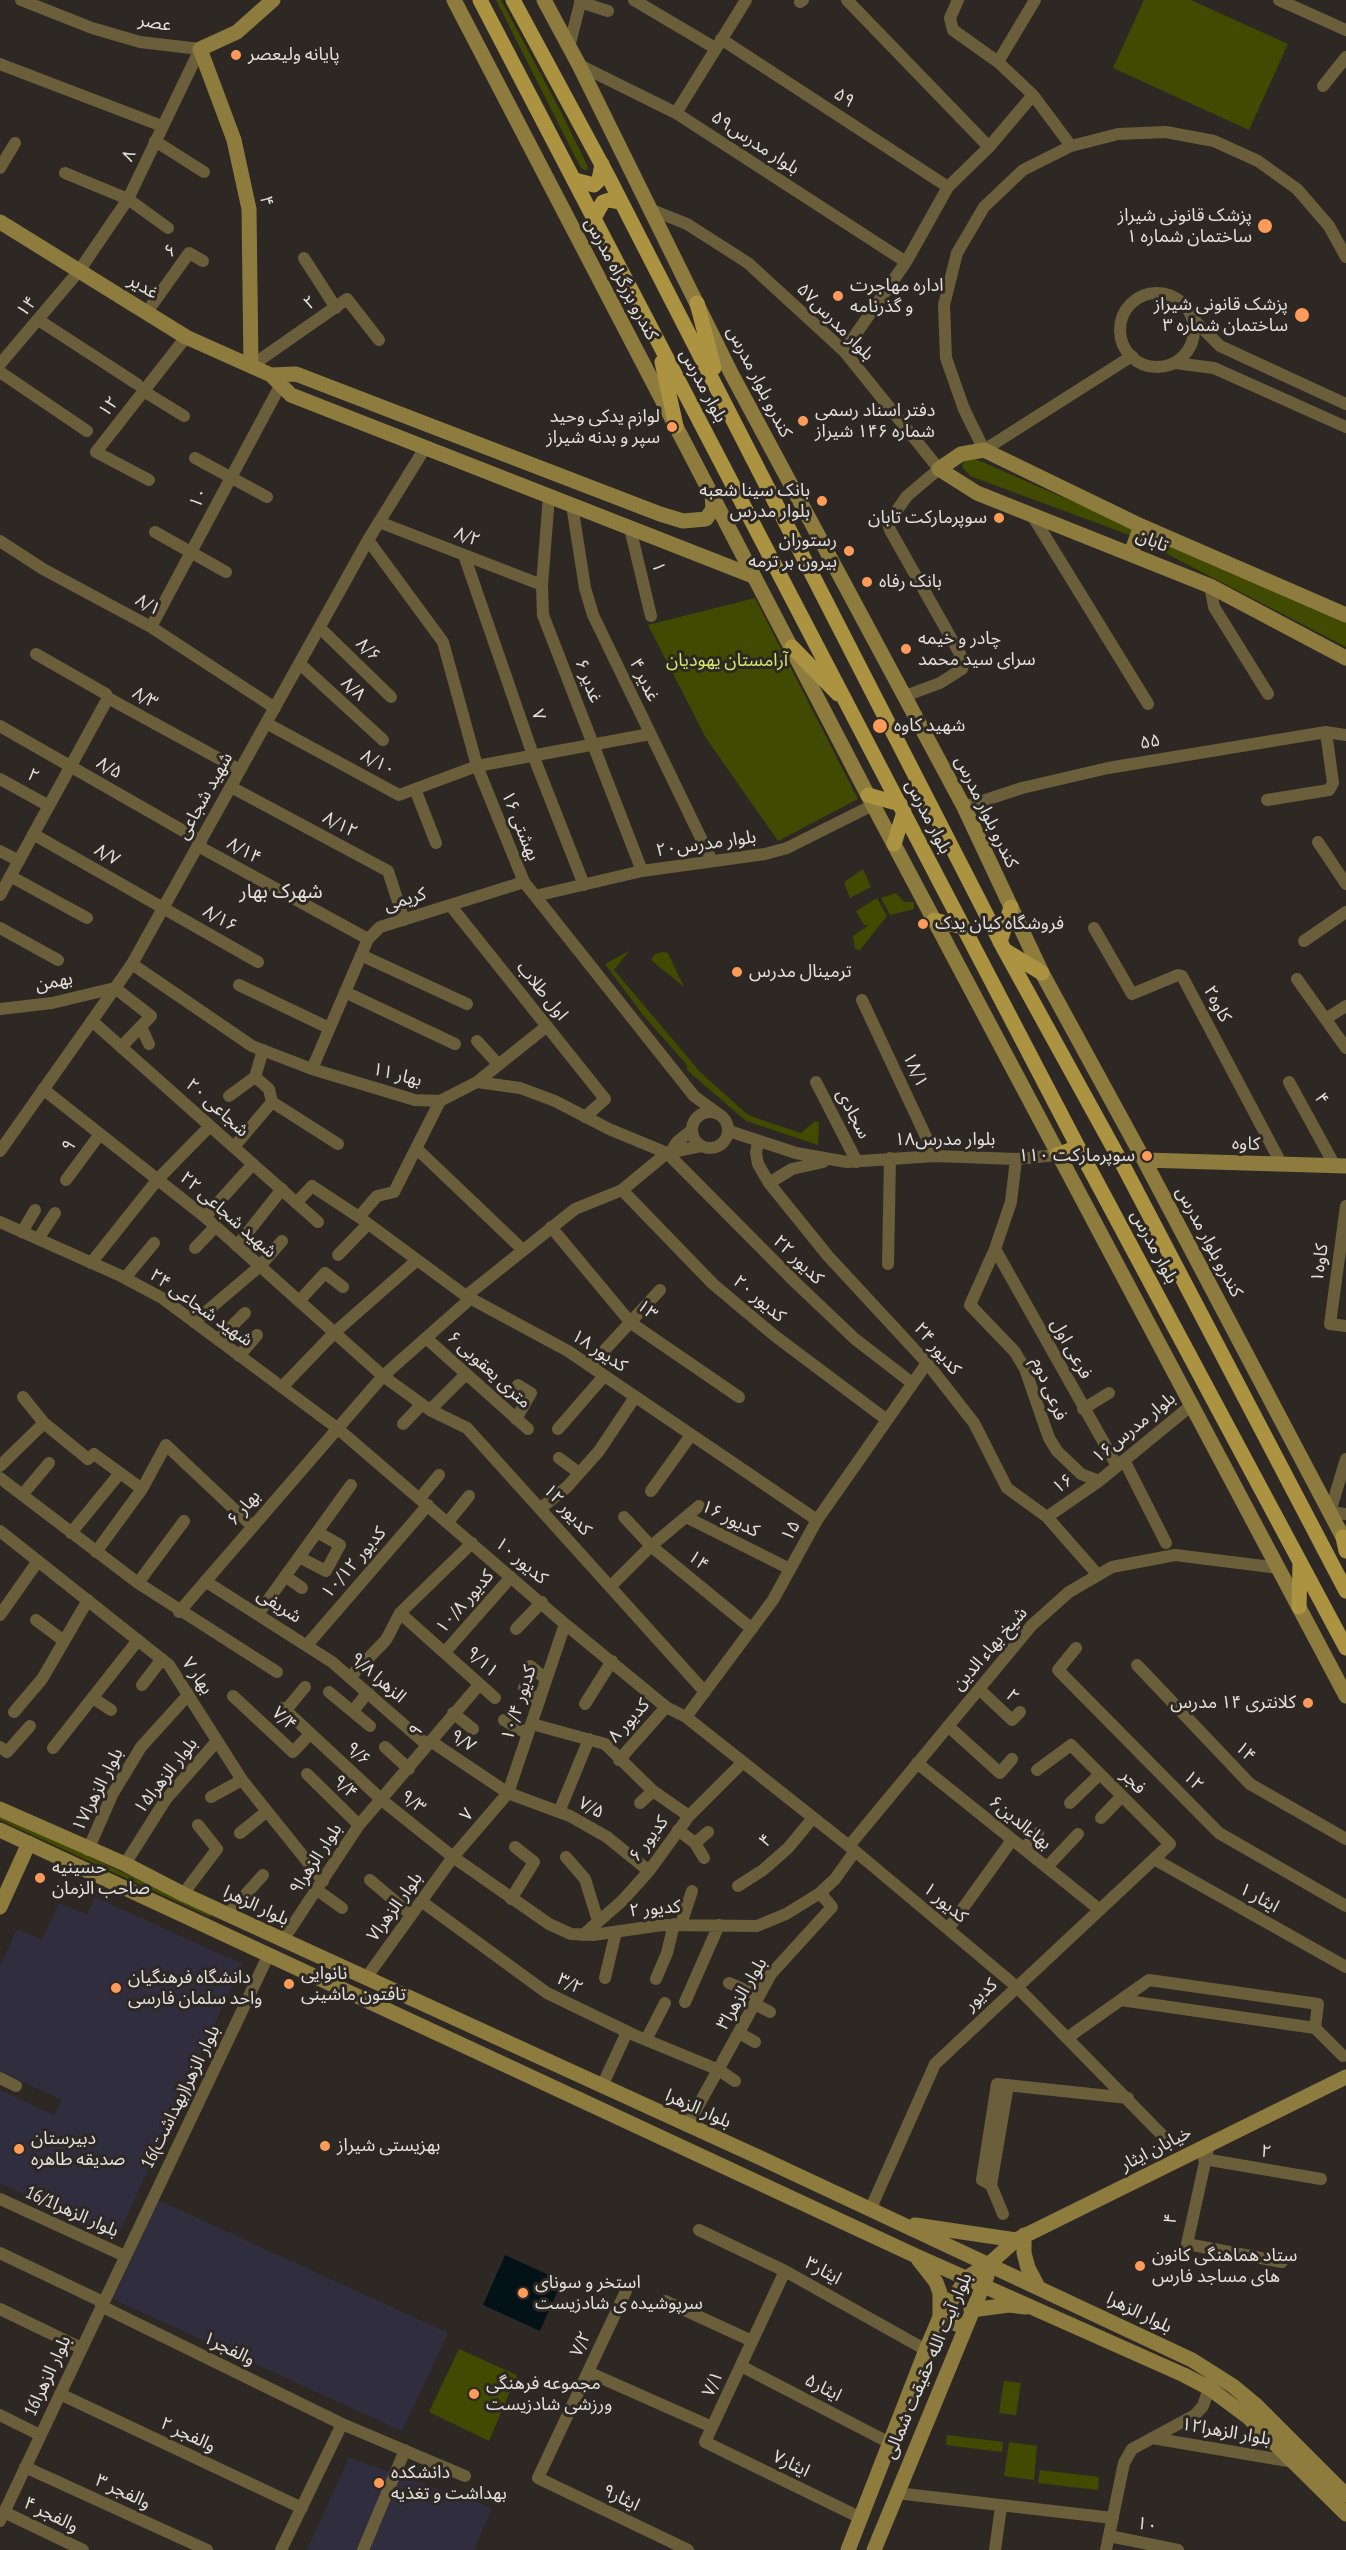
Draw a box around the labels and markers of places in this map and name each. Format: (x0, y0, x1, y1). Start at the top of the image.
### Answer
place label: پایانه ولیعصر (248, 44, 340, 66)
marker: پایانه ولیعصر (229, 48, 243, 62)
place label: پزشک قانونی شیراز ساختمان شماره ۱ (1118, 205, 1252, 248)
marker: پزشک قانونی شیراز ساختمان شماره ۱ (1256, 217, 1274, 235)
place label: اداره مهاجرت و گذرنامه (850, 275, 944, 318)
marker: اداره مهاجرت و گذرنامه (831, 289, 845, 303)
place label: پزشک قانونی شیراز ساختمان شماره ٣ (1154, 294, 1288, 336)
marker: پزشک قانونی شیراز ساختمان شماره ٣ (1293, 306, 1311, 324)
place label: دفتر اسناد رسمی شماره ۱۴۶ شیراز (815, 400, 935, 442)
place label: لوازم یدکی وحید سپر و بدنه شیراز (546, 406, 660, 448)
marker: دفتر اسناد رسمی شماره ۱۴۶ شیراز (796, 414, 810, 428)
marker: لوازم یدکی وحید سپر و بدنه شیراز (665, 420, 679, 434)
place label: بانک سینا شعبه بلوار مدرس (699, 480, 810, 522)
marker: بانک سینا شعبه بلوار مدرس (815, 494, 829, 508)
place label: سوپرمارکت تابان (868, 507, 987, 529)
marker: سوپرمارکت تابان (992, 511, 1006, 525)
place label: رستوران بیرون بر ترمه (748, 530, 837, 572)
marker: رستوران بیرون بر ترمه (842, 544, 856, 558)
place label: بانک رفاه (879, 571, 942, 593)
marker: بانک رفاه (860, 575, 874, 589)
place label: چادر و خیمه سرای سید محمد (918, 628, 1036, 670)
marker: چادر و خیمه سرای سید محمد (899, 642, 913, 656)
place label: شهید کاوه (894, 715, 965, 737)
marker: شهید کاوه (871, 717, 889, 735)
place label: فروشگاه کیان یدک (935, 913, 1064, 935)
marker: فروشگاه کیان یدک (916, 917, 930, 931)
place label: ترمینال مدرس (749, 961, 852, 983)
marker: ترمینال مدرس (730, 965, 744, 979)
place label: سوپرمارکت ۱۱۰ (1018, 1145, 1135, 1167)
marker: سوپرمارکت ۱۱۰ (1140, 1149, 1154, 1163)
place label: کلانتری ۱۴ مدرس (1170, 1692, 1296, 1714)
marker: کلانتری ۱۴ مدرس (1301, 1696, 1315, 1710)
place label: حسینیه صاحب الزمان (52, 1857, 150, 1900)
marker: حسینیه صاحب الزمان (33, 1871, 47, 1885)
place label: نانوایی تافتون ماشینی (301, 1963, 406, 2006)
place label: دانشگاه فرهنگیان واحد سلمان فارسی (128, 1967, 262, 2010)
marker: نانوایی تافتون ماشینی (282, 1977, 296, 1991)
marker: دانشگاه فرهنگیان واحد سلمان فارسی (109, 1981, 123, 1995)
place label: دبیرستان صدیقه طاهره (31, 2128, 125, 2170)
place label: بهزیستی شیراز (337, 2135, 440, 2157)
marker: بهزیستی شیراز (318, 2139, 332, 2153)
marker: دبیرستان صدیقه طاهره (12, 2142, 26, 2156)
place label: ستاد هماهنگی کانون های مساجد فارس (1152, 2245, 1297, 2288)
marker: ستاد هماهنگی کانون های مساجد فارس (1133, 2259, 1147, 2273)
place label: استخر و سونای سرپوشیده ی شادزیست (535, 2272, 703, 2314)
marker: استخر و سونای سرپوشیده ی شادزیست (516, 2286, 530, 2300)
place label: مجموعه فرهنگی ورزشی شادزیست (486, 2373, 612, 2416)
marker: مجموعه فرهنگی ورزشی شادزیست (467, 2387, 481, 2401)
place label: دانشکده بهداشت و تغذیه (391, 2462, 507, 2504)
marker: دانشکده بهداشت و تغذیه (372, 2476, 386, 2490)

